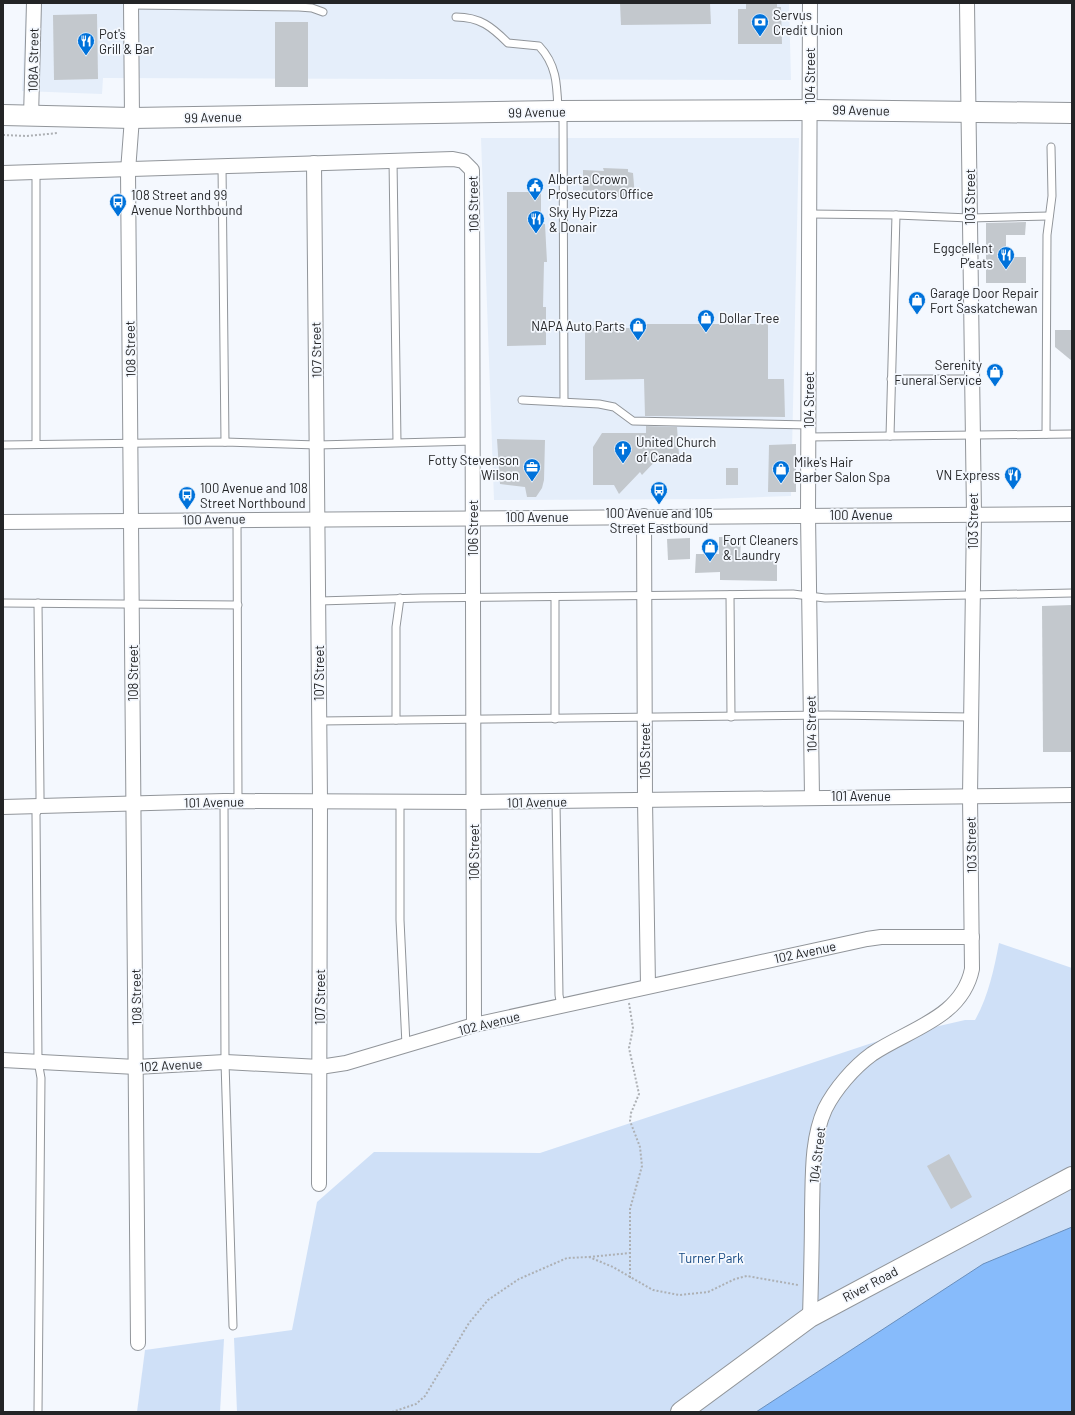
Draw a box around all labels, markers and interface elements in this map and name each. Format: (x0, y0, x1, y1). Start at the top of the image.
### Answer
place label: Servus Credit Union (773, 7, 843, 38)
bank icon: Servus Credit Union (750, 12, 770, 37)
place label: Pot's Grill & Bar (99, 26, 154, 57)
street label: 108A Street (24, 28, 42, 92)
restaurant icon: Pot's Grill & Bar (76, 31, 96, 56)
street label: 104 Street (802, 47, 818, 105)
street label: 99 Avenue (832, 101, 890, 119)
street label: 99 Avenue (508, 103, 566, 121)
street label: 99 Avenue (184, 108, 242, 126)
street label: 103 Street (962, 169, 978, 225)
place label: Alberta Crown Prosecutors Office (548, 171, 654, 202)
street label: 106 Street (465, 176, 481, 232)
public building icon: Alberta Crown Prosecutors Office (525, 176, 545, 201)
place label: 108 Street and 99 Avenue Northbound (131, 187, 243, 218)
bus stop icon: 108 Street and 99 Avenue Northbound (108, 192, 128, 217)
place label: Sky Hy Pizza & Donair (549, 204, 618, 235)
restaurant icon: Sky Hy Pizza & Donair (526, 209, 546, 234)
place label: Eggcellent P’eats (933, 240, 993, 271)
restaurant icon: Eggcellent P’eats (996, 245, 1016, 270)
place label: Garage Door Repair Fort Saskatchewan (930, 285, 1039, 316)
shop icon: Garage Door Repair Fort Saskatchewan (907, 290, 927, 315)
shop icon: Dollar Tree (696, 308, 716, 333)
place label: Dollar Tree (719, 310, 779, 326)
shop icon: NAPA Auto Parts (628, 316, 648, 341)
place label: NAPA Auto Parts (531, 318, 625, 334)
street label: 108 Street (122, 320, 138, 378)
street label: 107 Street (308, 322, 324, 378)
place label: Serenity Funeral Service (894, 357, 982, 388)
shop icon: Serenity Funeral Service (985, 362, 1005, 387)
street label: 104 Street (801, 371, 817, 429)
place label: United Church of Canada (636, 434, 716, 465)
church icon: United Church of Canada (613, 439, 633, 464)
place label: Fotty Stevenson Wilson (428, 452, 519, 483)
place label: Mike's Hair Barber Salon Spa (794, 454, 890, 485)
office icon: Fotty Stevenson Wilson (522, 457, 542, 482)
shop icon: Mike's Hair Barber Salon Spa (771, 459, 791, 484)
restaurant icon: VN Express (1003, 465, 1023, 490)
place label: VN Express (936, 467, 1000, 483)
place label: 100 Avenue and 108 Street Northbound (200, 480, 308, 511)
bus stop icon: 100 Avenue and 105 Street Eastbound (649, 480, 669, 505)
bus stop icon: 100 Avenue and 108 Street Northbound (177, 485, 197, 510)
street label: 103 Street (965, 493, 981, 549)
street label: 106 Street (465, 500, 481, 556)
place label: 100 Avenue and 105 Street Eastbound (605, 505, 713, 536)
street label: 100 Avenue (829, 507, 893, 523)
street label: 100 Avenue (505, 509, 569, 525)
street label: 100 Avenue (182, 510, 246, 528)
place label: Fort Cleaners & Laundry (723, 532, 798, 563)
shop icon: Fort Cleaners & Laundry (700, 537, 720, 562)
street label: 108 Street (125, 645, 141, 701)
street label: 107 Street (311, 645, 327, 701)
street label: 104 Street (803, 695, 819, 753)
street label: 105 Street (637, 723, 653, 779)
street label: 101 Avenue (831, 788, 891, 804)
street label: 101 Avenue (184, 793, 244, 811)
street label: 101 Avenue (507, 793, 567, 811)
street label: 103 Street (963, 817, 979, 873)
street label: 106 Street (466, 824, 482, 880)
street label: 102 Avenue (773, 938, 837, 966)
street label: 108 Street (128, 968, 144, 1026)
street label: 107 Street (312, 969, 328, 1025)
street label: 102 Avenue (457, 1008, 521, 1038)
street label: 102 Avenue (139, 1055, 203, 1075)
street label: 104 Street (806, 1126, 828, 1184)
park label: Turner Park (678, 1250, 744, 1266)
street label: River Road (840, 1263, 900, 1305)

